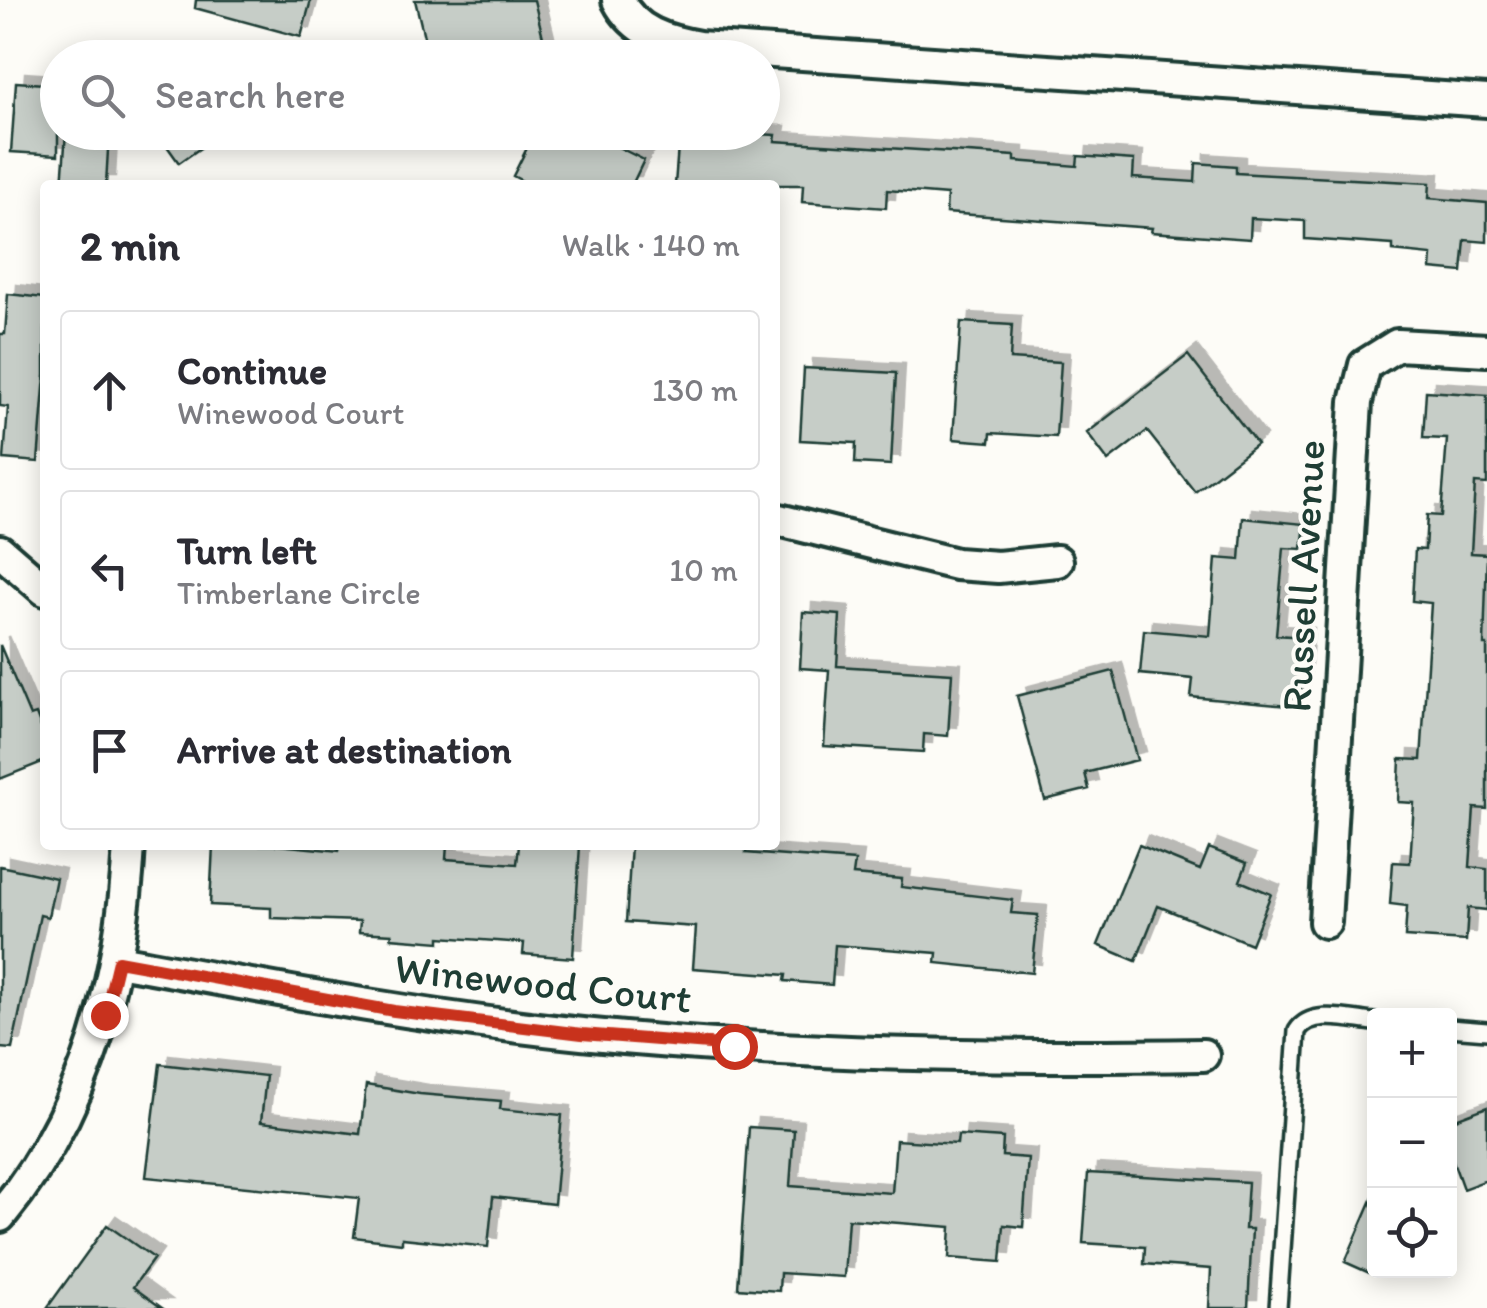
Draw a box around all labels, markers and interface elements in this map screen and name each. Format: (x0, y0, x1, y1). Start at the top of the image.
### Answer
search box (40, 40, 780, 150)
icon: search (75, 68, 130, 123)
text: Search here (155, 72, 346, 118)
text: 2 min (80, 220, 180, 271)
text: Walk · 140 m (562, 226, 740, 264)
text: Continue (177, 348, 327, 394)
icon: ahead (82, 363, 137, 418)
text: 130 m (652, 371, 738, 409)
text: Winewood Court (177, 394, 404, 432)
street label: Russell Avenue (1270, 438, 1336, 714)
text: Turn left (177, 528, 317, 574)
icon: left (82, 543, 137, 598)
text: 10 m (669, 551, 738, 589)
text: Timberlane Circle (177, 574, 421, 612)
icon: arrive (82, 723, 137, 778)
text: Arrive at destination (177, 727, 512, 773)
street label: Winewood Court (392, 942, 694, 1024)
route end (83, 993, 129, 1039)
map controls (1367, 1008, 1457, 1278)
button: + (1367, 1008, 1457, 1098)
route start (712, 1024, 758, 1070)
button: − (1367, 1098, 1457, 1188)
button: locate (1367, 1188, 1457, 1278)

